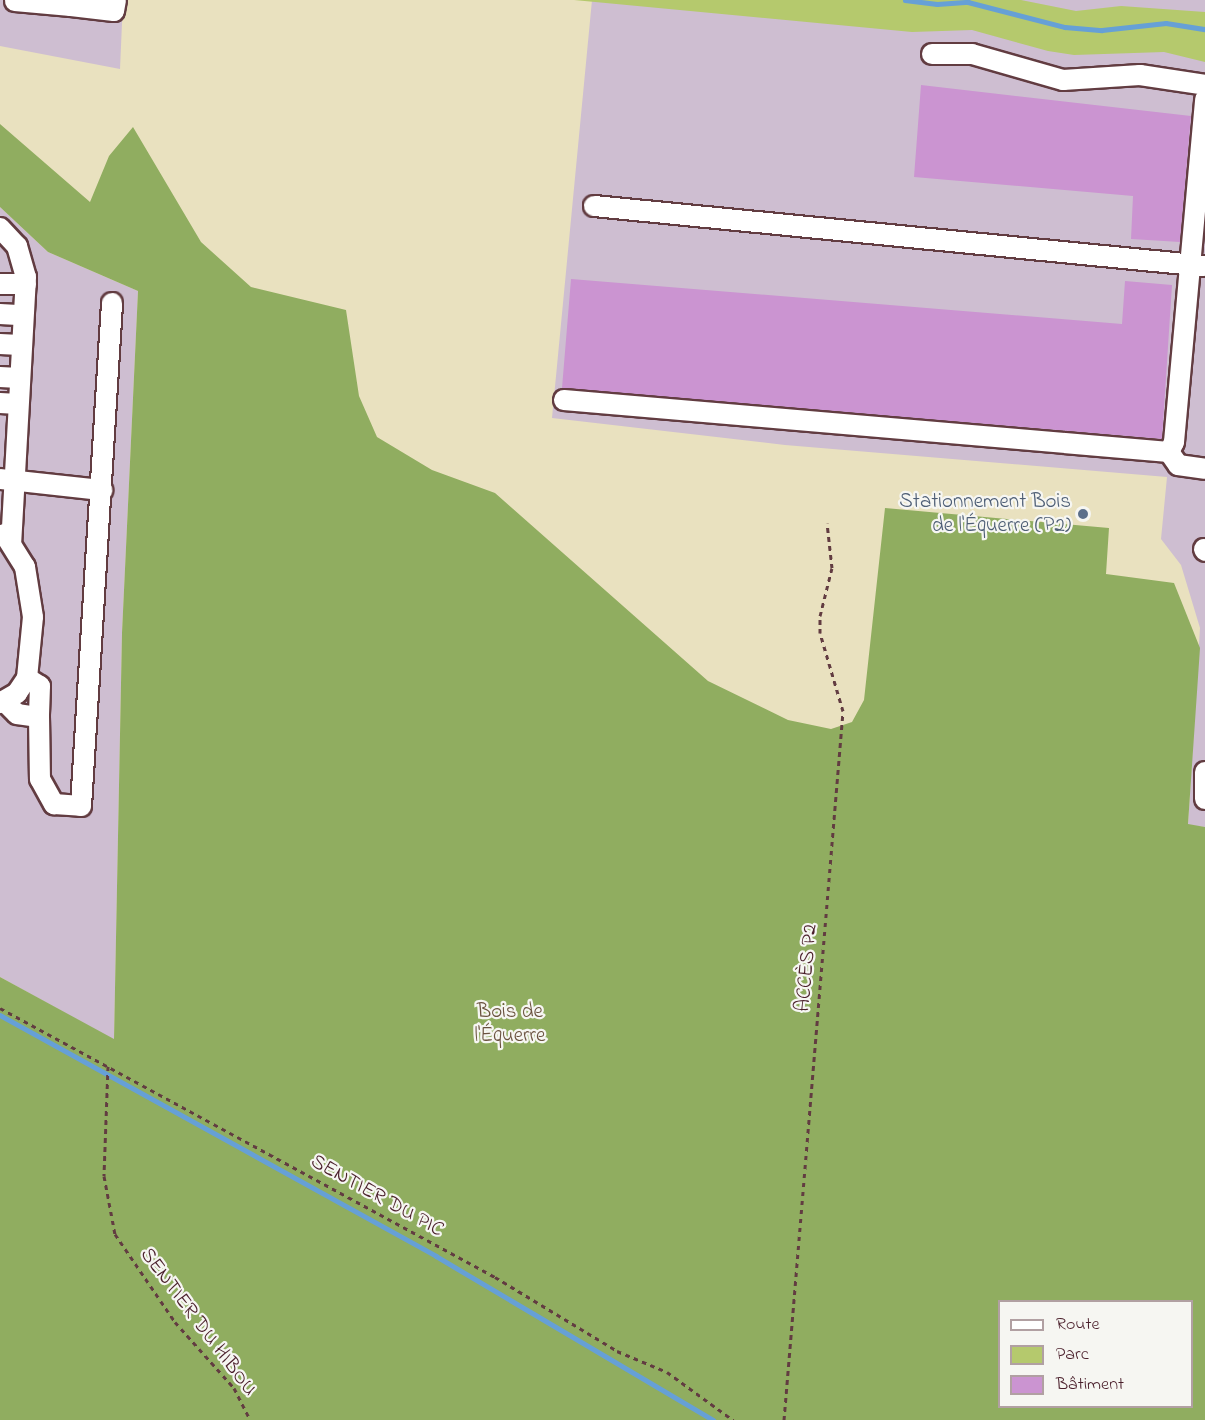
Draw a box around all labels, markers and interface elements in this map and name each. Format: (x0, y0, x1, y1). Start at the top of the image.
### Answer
place label: Stationnement Bois de l'Équerre (P2) (899, 489, 1071, 539)
marker: Stationnement Bois de l'Équerre (P2) (1076, 507, 1090, 521)
street label: ACCÈS P2 (791, 923, 823, 1013)
park label: Bois de l'Équerre (475, 999, 545, 1049)
street label: SENTIER DU PIC (306, 1149, 448, 1243)
street label: SENTIER DU HIBOU (134, 1243, 262, 1401)
legend (998, 1300, 1193, 1408)
text: Route (1056, 1312, 1100, 1338)
text: Parc (1056, 1342, 1089, 1368)
text: Bâtiment (1056, 1372, 1124, 1398)

